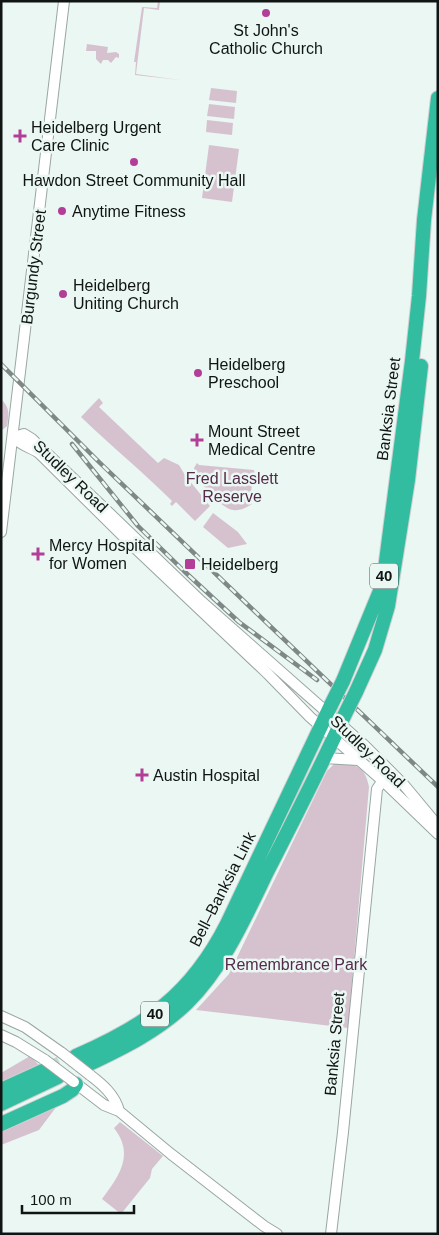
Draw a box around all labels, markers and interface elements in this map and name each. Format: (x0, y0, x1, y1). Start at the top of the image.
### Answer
marker: St John's Catholic Church (260, 7, 272, 19)
place label: St John's Catholic Church (209, 22, 323, 57)
place label: Heidelberg Urgent Care Clinic (31, 119, 161, 154)
marker: Heidelberg Urgent Care Clinic (13, 129, 27, 143)
marker: Hawdon Street Community Hall (128, 156, 140, 168)
place label: Hawdon Street Community Hall (22, 172, 246, 189)
place label: Anytime Fitness (72, 203, 186, 220)
marker: Anytime Fitness (56, 205, 68, 217)
street label: Burgundy Street (18, 208, 49, 325)
place label: Heidelberg Uniting Church (73, 277, 179, 312)
marker: Heidelberg Uniting Church (57, 288, 69, 300)
place label: Heidelberg Preschool (208, 356, 285, 391)
street label: Banksia Street (374, 356, 403, 462)
marker: Heidelberg Preschool (192, 367, 204, 379)
place label: Mount Street Medical Centre (208, 423, 316, 458)
marker: Mount Street Medical Centre (190, 433, 204, 447)
street label: Studley Road (30, 437, 111, 516)
park label: Fred Lasslett Reserve (186, 470, 279, 505)
place label: Mercy Hospital for Women (49, 537, 155, 572)
marker: Mercy Hospital for Women (31, 547, 45, 561)
place label: Heidelberg (201, 556, 278, 573)
marker: Heidelberg (183, 557, 197, 571)
road number: 40 (370, 564, 398, 588)
street label: Studley Road (327, 712, 408, 791)
place label: Austin Hospital (153, 767, 260, 784)
marker: Austin Hospital (135, 768, 149, 782)
street label: Bell–Banksia Link (186, 828, 259, 949)
park label: Remembrance Park (225, 956, 368, 973)
street label: Banksia Street (321, 991, 348, 1097)
road number: 40 (141, 1002, 169, 1026)
scale bar (22, 1182, 135, 1214)
text: 100 m (30, 1191, 72, 1208)

